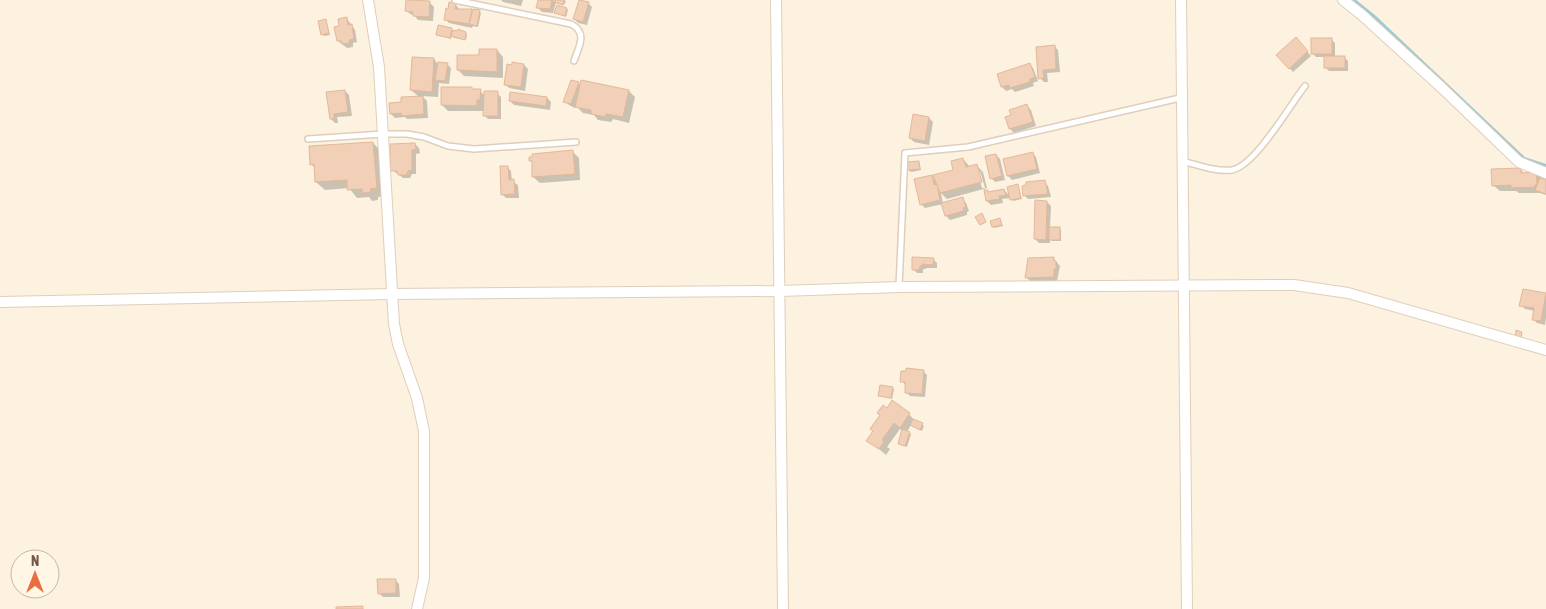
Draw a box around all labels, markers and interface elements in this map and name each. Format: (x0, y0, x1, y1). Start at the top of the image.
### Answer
north arrow (10, 549, 60, 599)
text: N (31, 553, 39, 569)

